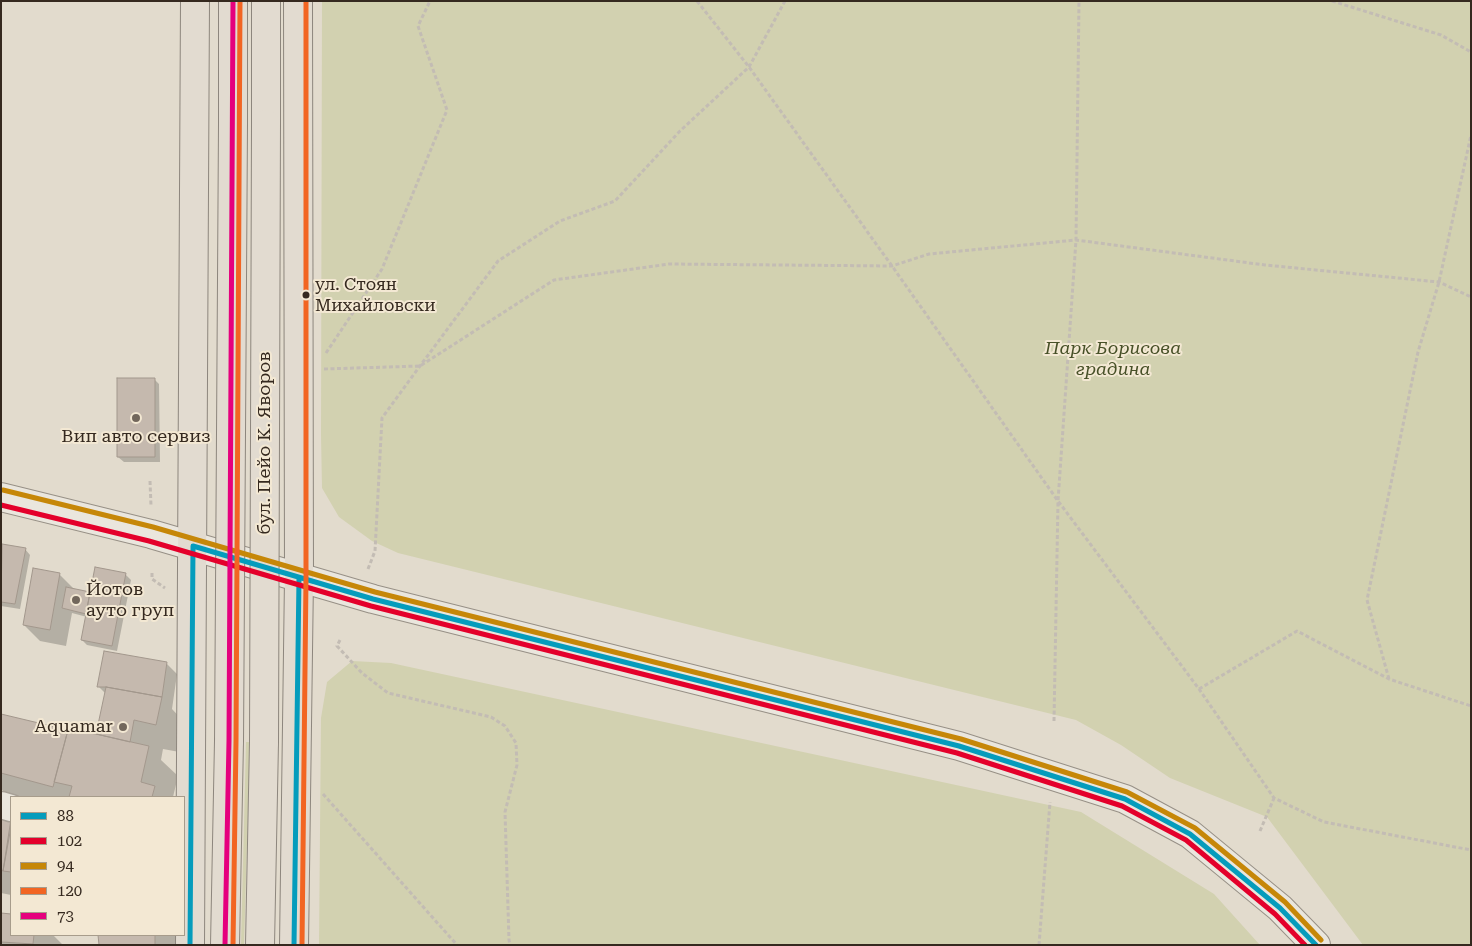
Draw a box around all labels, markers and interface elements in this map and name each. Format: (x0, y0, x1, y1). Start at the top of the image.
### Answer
place label: ул. Стоян Михайловски (315, 275, 436, 315)
marker: ул. Стоян Михайловски (301, 290, 311, 300)
park label: Парк Борисова градина (1045, 338, 1181, 380)
street label: бул. Пейо К. Яворов (254, 351, 276, 535)
marker: Вип авто сервиз (130, 412, 142, 424)
place label: Вип авто сервиз (61, 426, 211, 448)
place label: Йотов ауто груп (86, 579, 174, 622)
marker: Йотов ауто груп (70, 594, 82, 606)
place label: Aquamar (34, 716, 113, 738)
marker: Aquamar (117, 721, 129, 733)
legend (10, 796, 185, 936)
text: 88 (57, 807, 74, 825)
text: 102 (57, 832, 82, 850)
text: 94 (57, 857, 74, 875)
text: 120 (57, 882, 82, 900)
text: 73 (57, 907, 74, 925)

